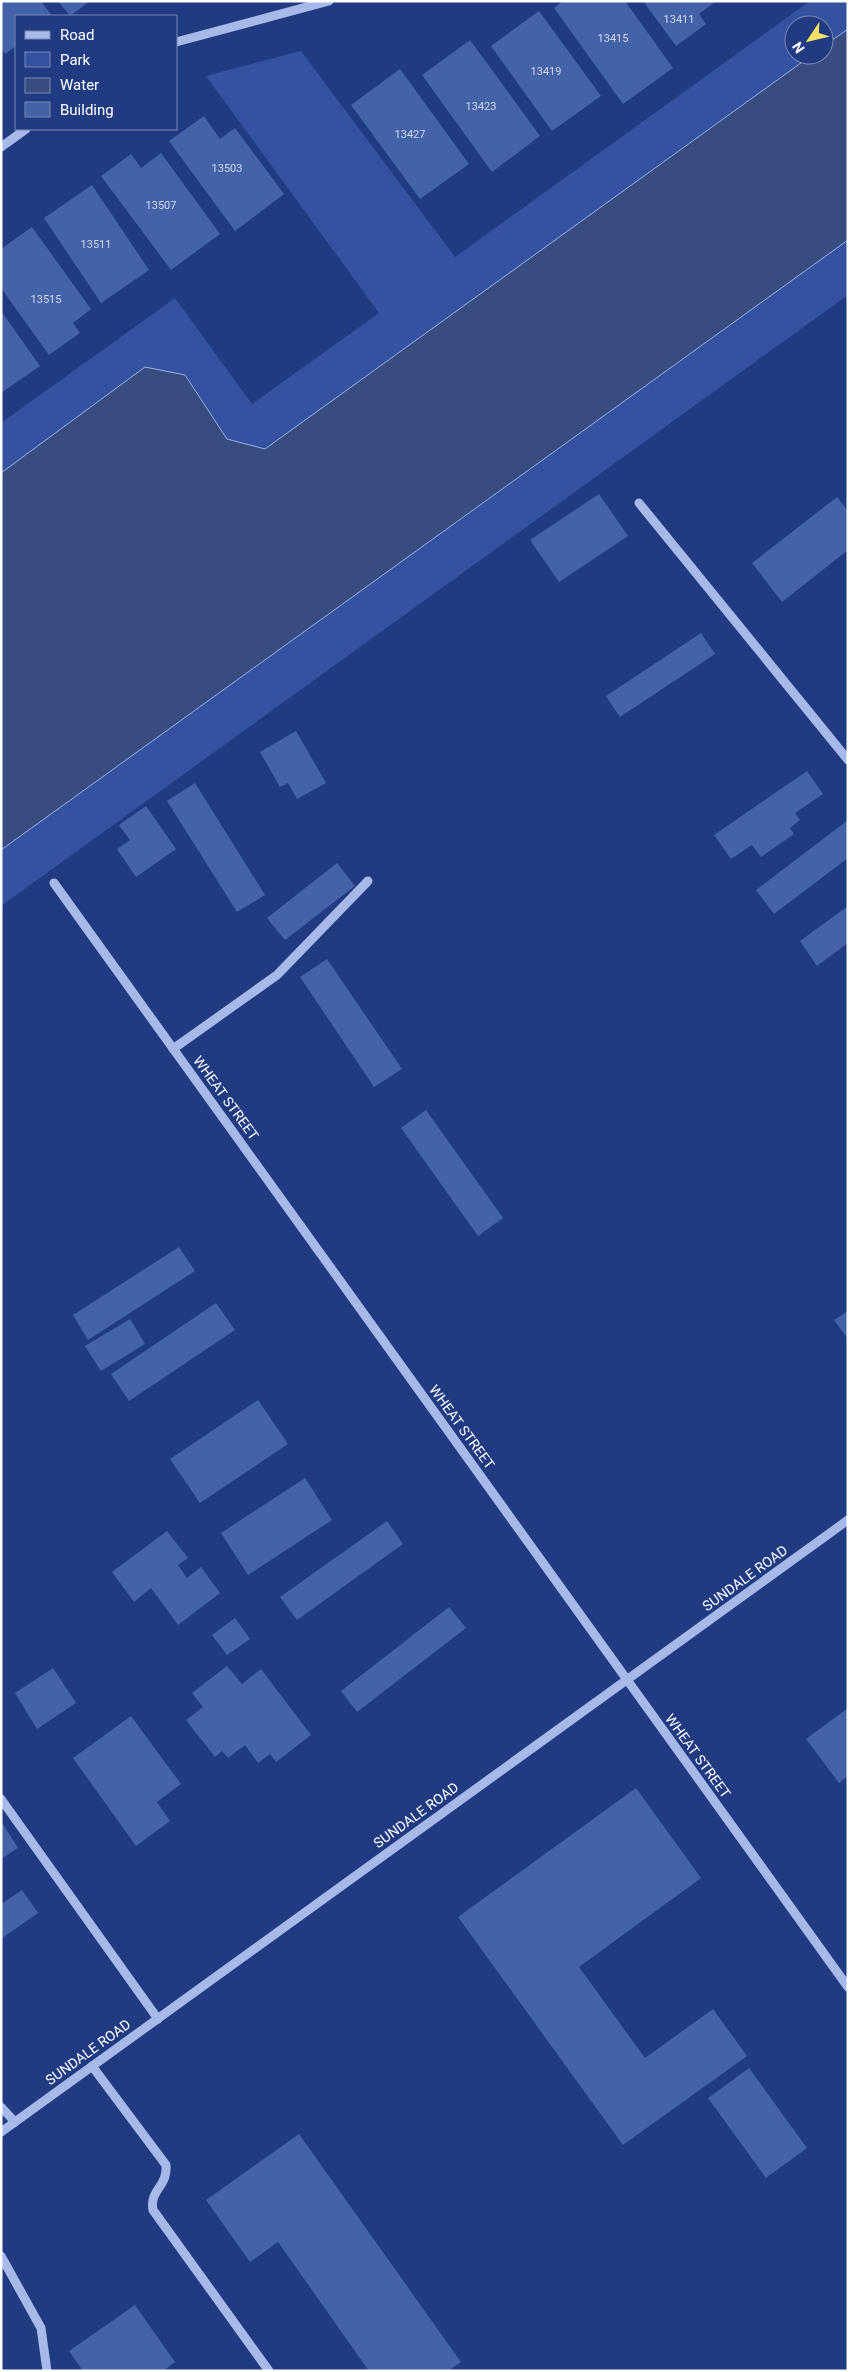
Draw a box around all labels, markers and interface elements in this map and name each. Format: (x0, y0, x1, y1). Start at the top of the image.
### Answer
house number: 13411 (664, 13, 694, 26)
legend (15, 15, 178, 130)
north arrow (784, 15, 834, 65)
text: Road (60, 26, 94, 44)
house number: 13415 (598, 32, 628, 45)
text: N (789, 39, 808, 56)
text: Park (60, 51, 91, 69)
house number: 13419 (531, 65, 561, 78)
text: Water (60, 76, 99, 94)
house number: 13423 (466, 100, 496, 113)
text: Building (60, 101, 114, 119)
house number: 13427 (395, 128, 425, 141)
house number: 13503 (212, 162, 242, 175)
house number: 13507 (146, 199, 176, 212)
house number: 13511 (81, 238, 111, 251)
house number: 13515 (31, 293, 61, 306)
street label: WHEAT STREET (190, 1053, 262, 1144)
street label: WHEAT STREET (426, 1382, 498, 1473)
street label: SUNDALE ROAD (699, 1542, 791, 1614)
street label: WHEAT STREET (662, 1711, 734, 1802)
street label: SUNDALE ROAD (370, 1779, 462, 1851)
street label: SUNDALE ROAD (42, 2016, 134, 2088)

